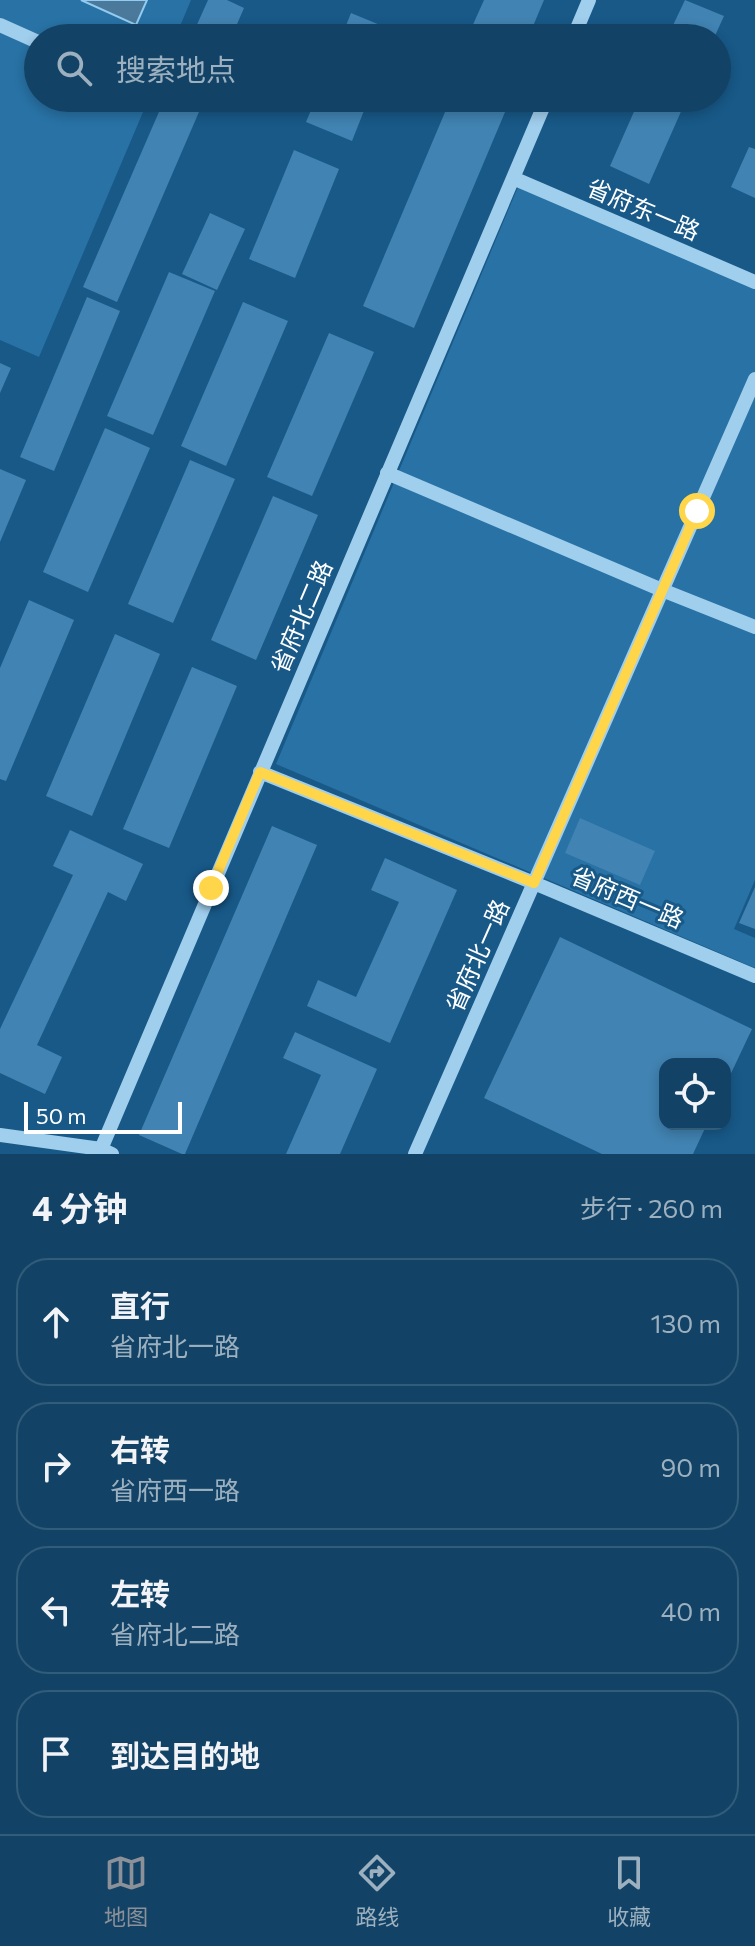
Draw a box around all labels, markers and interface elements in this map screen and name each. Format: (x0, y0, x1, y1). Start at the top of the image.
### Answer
search box (24, 24, 731, 112)
icon: search (52, 46, 96, 90)
text: 搜索地点 (116, 50, 236, 87)
street label: 省府东一路 (583, 172, 704, 245)
route start (679, 493, 715, 529)
street label: 省府北二路 (264, 556, 337, 677)
street label: 省府西一路 (567, 860, 688, 933)
route end (193, 870, 229, 906)
street label: 省府北一路 (439, 895, 514, 1016)
map controls (659, 1058, 731, 1130)
button: locate (659, 1058, 731, 1130)
scale bar (24, 1098, 182, 1134)
text: 50 m (36, 1102, 86, 1129)
text: 4 分钟 (32, 1186, 127, 1228)
text: 步行 · 260 m (580, 1192, 723, 1223)
text: 直行 (110, 1286, 170, 1323)
icon: ahead (34, 1300, 78, 1344)
text: 130 m (650, 1307, 721, 1338)
text: 省府北一路 (110, 1330, 240, 1361)
text: 右转 (110, 1430, 170, 1467)
icon: right (34, 1444, 78, 1488)
text: 90 m (661, 1451, 721, 1482)
text: 省府西一路 (110, 1474, 240, 1505)
text: 左转 (110, 1574, 170, 1611)
icon: left (34, 1588, 78, 1632)
text: 40 m (661, 1595, 721, 1626)
text: 省府北二路 (110, 1618, 240, 1649)
icon: arrive (34, 1732, 78, 1776)
text: 到达目的地 (110, 1736, 260, 1773)
tab: 地图 (104, 1851, 148, 1931)
tab: 路线 (355, 1851, 399, 1931)
tab: 收藏 (607, 1851, 651, 1931)

